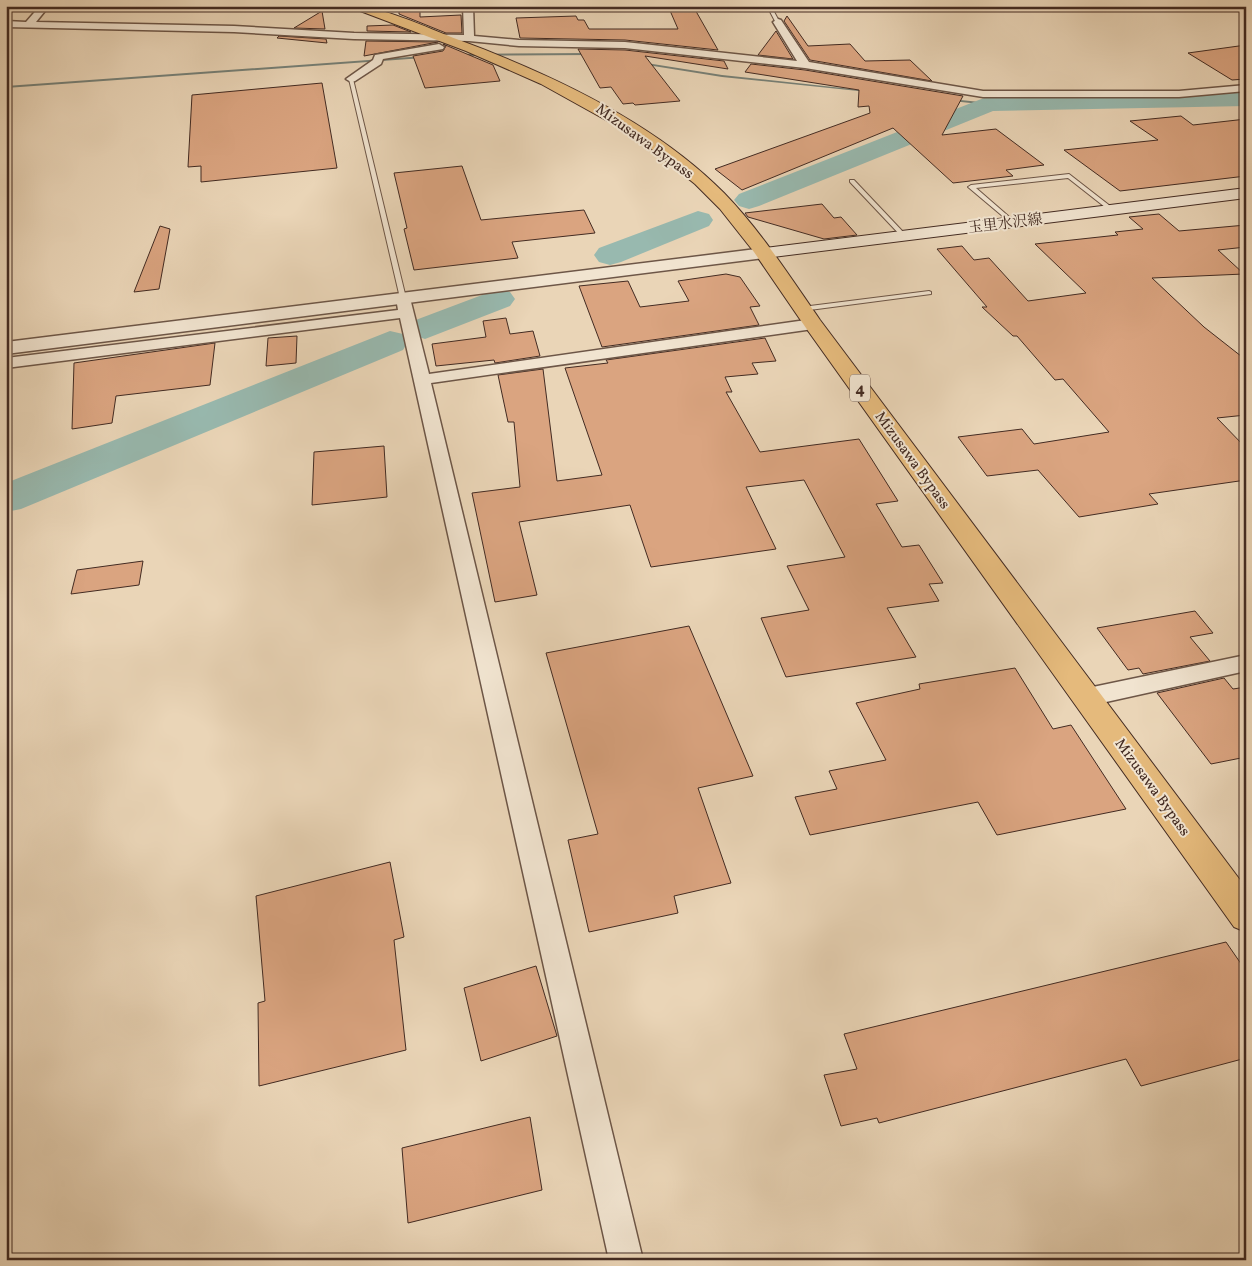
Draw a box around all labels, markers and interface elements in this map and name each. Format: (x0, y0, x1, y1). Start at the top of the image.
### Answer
street label: Mizusawa Bypass (591, 100, 697, 185)
street label: 玉里水沢線 (967, 209, 1044, 239)
road number: 4 (850, 374, 870, 402)
street label: Mizusawa Bypass (869, 408, 954, 514)
street label: Mizusawa Bypass (1109, 735, 1194, 841)

